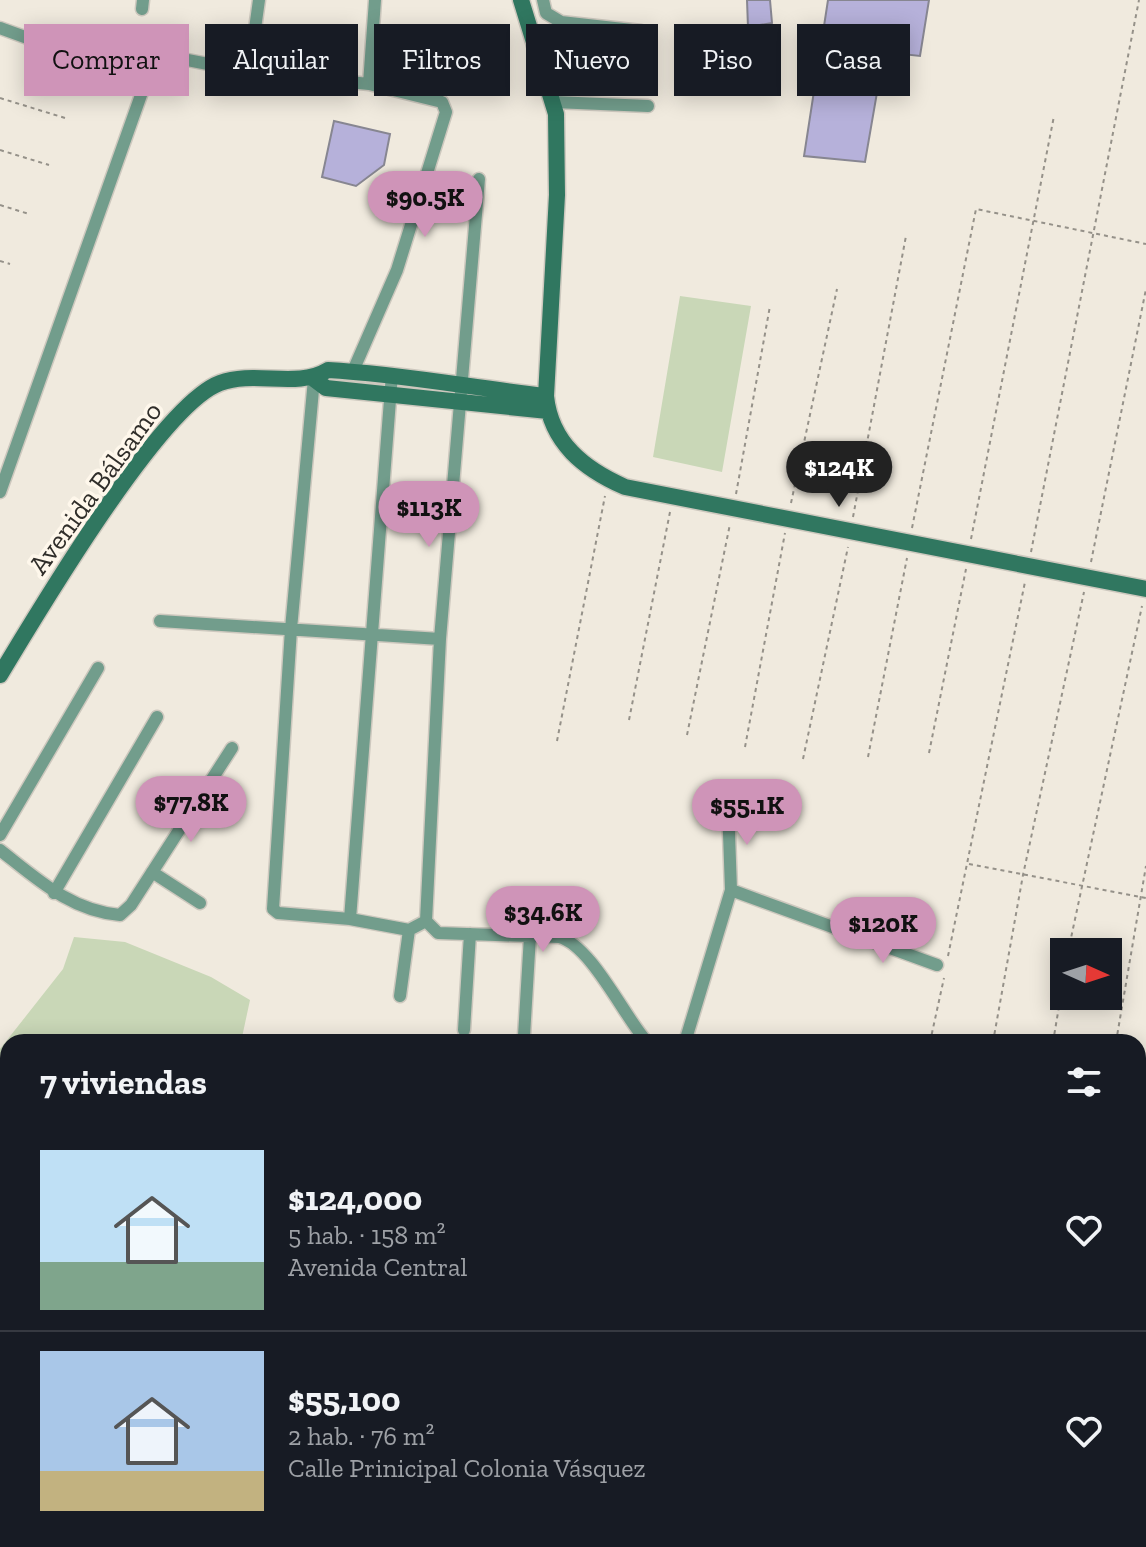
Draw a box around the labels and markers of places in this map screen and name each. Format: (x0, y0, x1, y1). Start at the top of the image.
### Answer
pin: $90.5K (360, 171, 490, 239)
pin: $124K (783, 441, 895, 509)
pin: $113K (373, 481, 485, 549)
pin: $77.8K (126, 776, 256, 844)
pin: $55.1K (682, 779, 812, 847)
pin: $34.6K (478, 886, 608, 954)
pin: $120K (827, 897, 939, 965)

